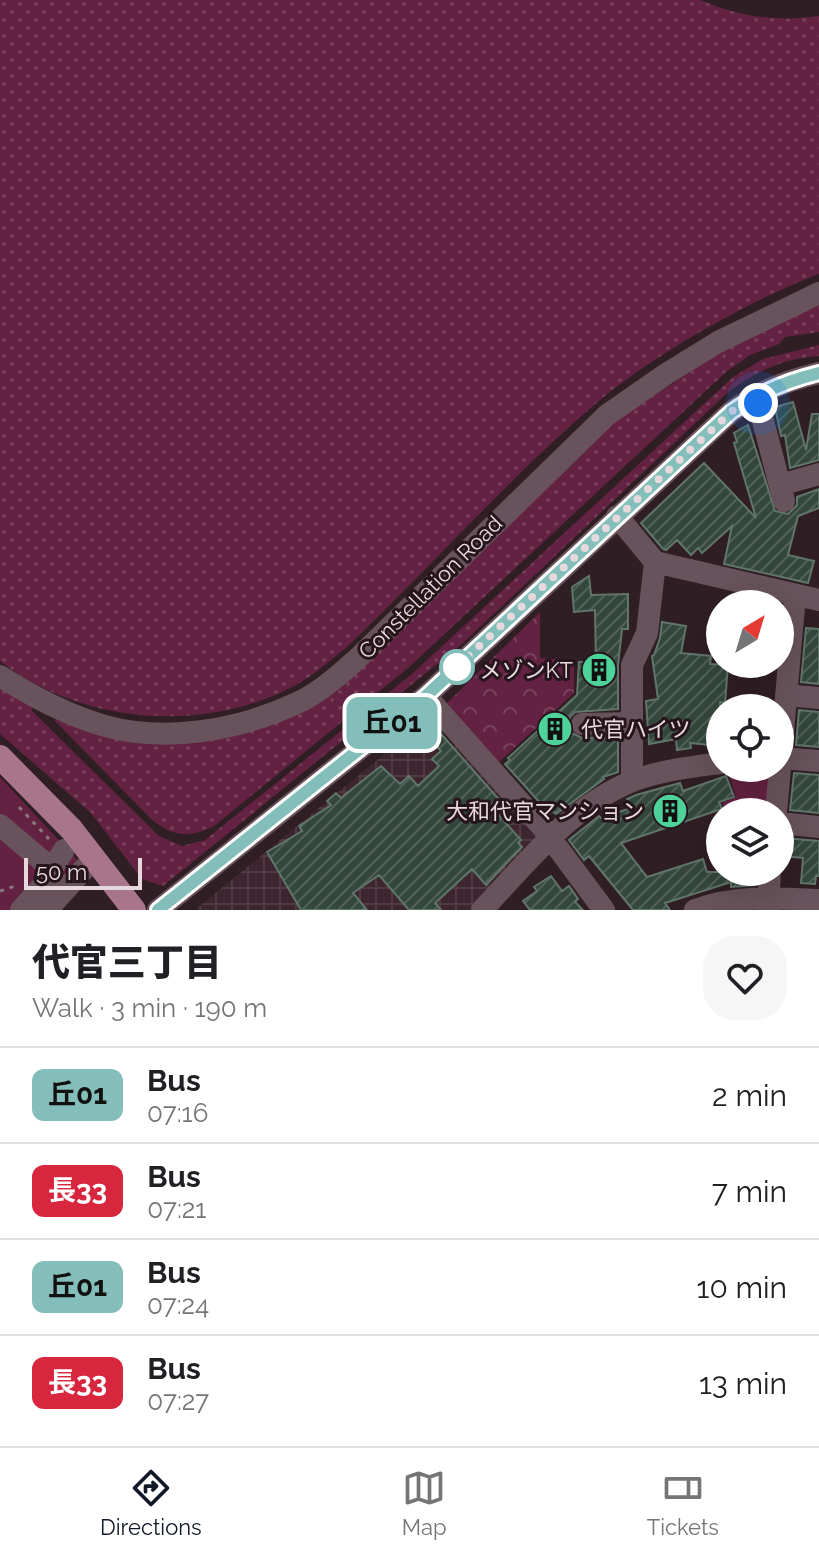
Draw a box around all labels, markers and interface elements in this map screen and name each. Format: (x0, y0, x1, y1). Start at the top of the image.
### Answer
your location (738, 383, 778, 423)
street label: Constellation Road (353, 510, 507, 664)
north arrow (706, 590, 794, 678)
map controls (706, 590, 794, 886)
unlabelled marker (440, 650, 474, 684)
building icon: メゾンKT (580, 651, 618, 689)
place label: メゾンKT (479, 657, 574, 683)
button: locate (706, 694, 794, 782)
line badge: 丘01 (346, 697, 438, 749)
text: 丘01 (362, 706, 422, 739)
building icon: 代官ハイツ (536, 710, 574, 748)
place label: 代官ハイツ (581, 716, 691, 742)
building icon: 大和代官マンション (651, 792, 689, 830)
place label: 大和代官マンション (446, 798, 644, 824)
button: layers (706, 798, 794, 886)
scale bar (24, 854, 142, 890)
text: 50 m (36, 859, 87, 885)
button: heart (703, 936, 787, 1020)
text: 代官三丁目 (32, 940, 222, 985)
text: Walk · 3 min · 190 m (32, 993, 267, 1023)
text: Bus (147, 1063, 201, 1098)
text: 丘01 (48, 1078, 107, 1111)
text: 2 min (712, 1078, 787, 1113)
text: 07:16 (147, 1098, 208, 1128)
text: Bus (147, 1159, 201, 1194)
text: 長33 (48, 1174, 107, 1207)
text: 7 min (712, 1174, 787, 1209)
text: 07:21 (147, 1194, 206, 1224)
text: Bus (147, 1255, 201, 1290)
text: 丘01 (48, 1270, 107, 1303)
text: 10 min (697, 1270, 787, 1305)
text: 07:24 (147, 1290, 209, 1320)
text: Bus (147, 1351, 201, 1386)
text: 長33 (48, 1366, 107, 1399)
text: 13 min (699, 1366, 787, 1401)
text: 07:27 (147, 1386, 209, 1416)
tab: Directions (100, 1466, 202, 1540)
tab: Map (402, 1466, 447, 1540)
tab: Tickets (647, 1466, 719, 1540)

